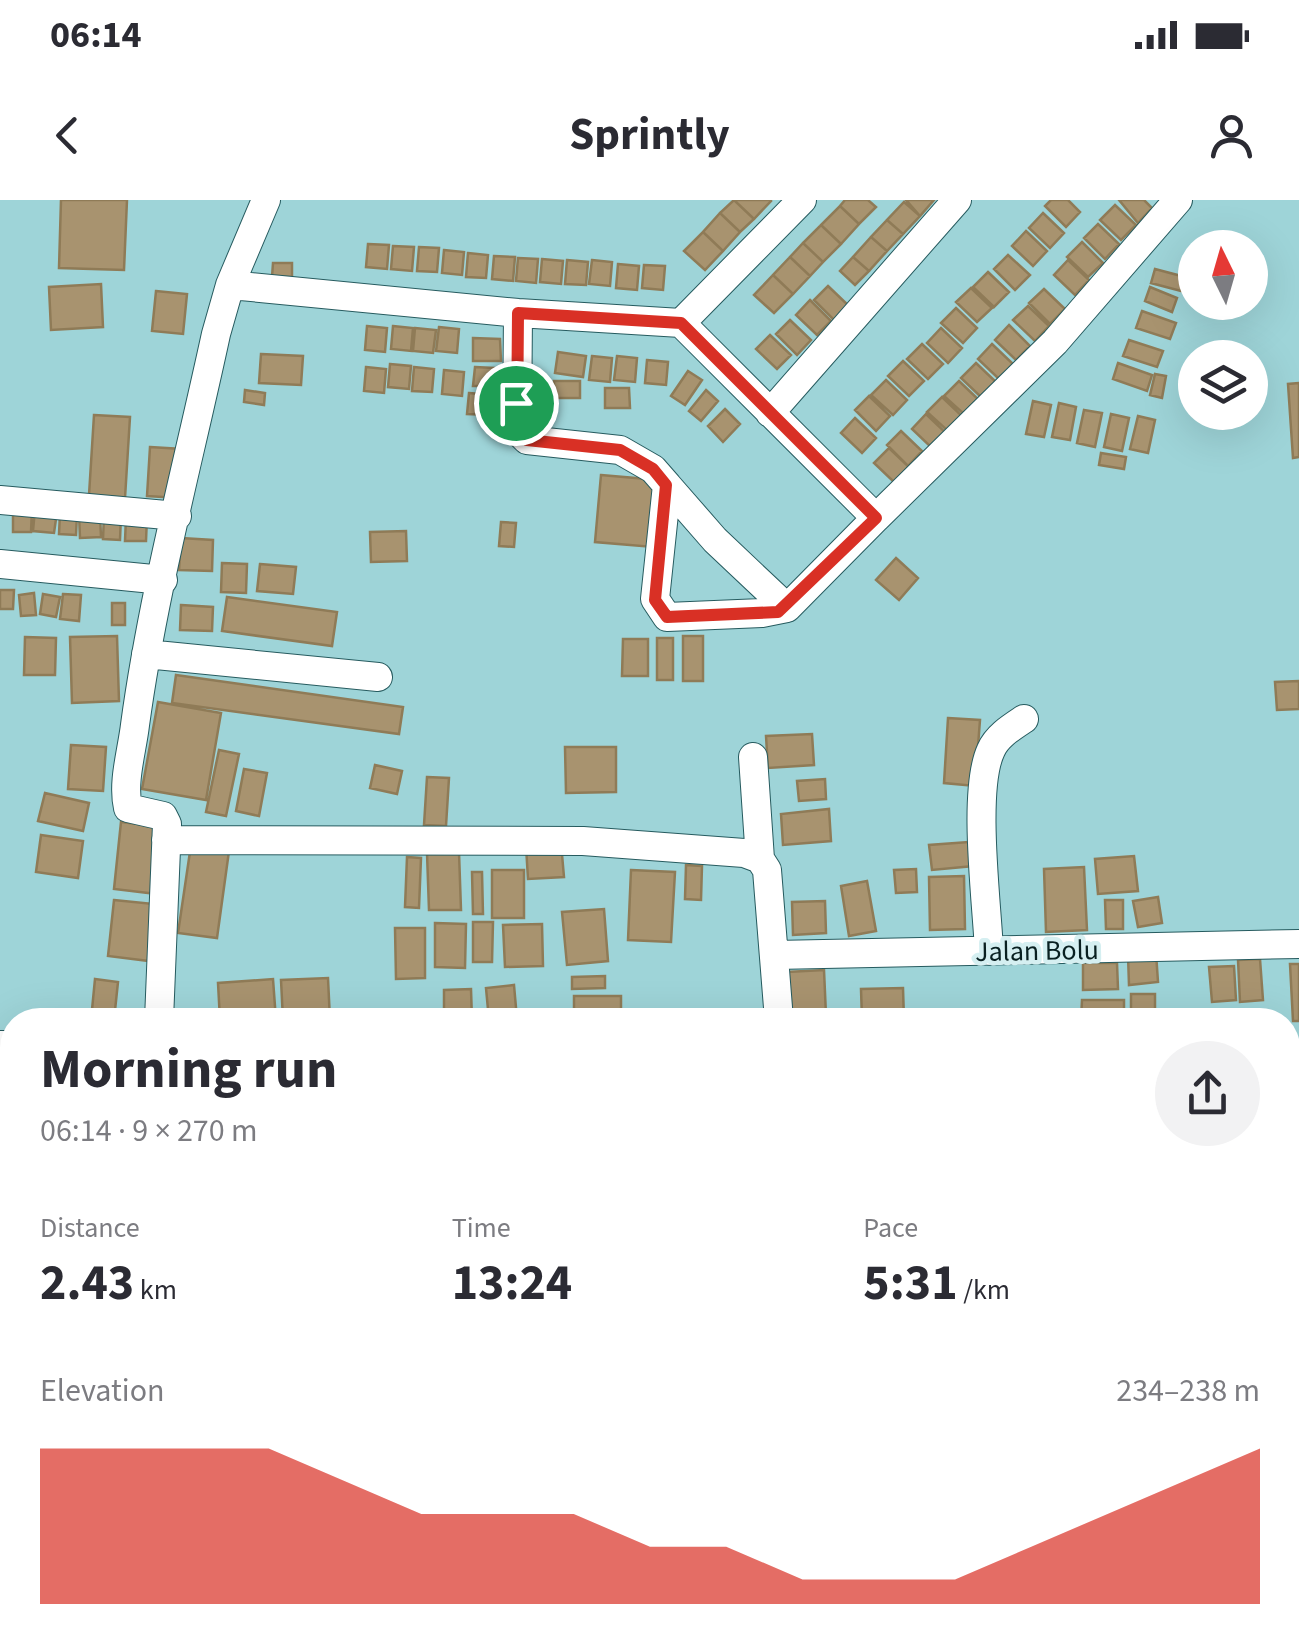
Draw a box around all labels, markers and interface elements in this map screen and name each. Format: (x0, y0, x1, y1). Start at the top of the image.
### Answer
text: 06:14 (50, 8, 142, 62)
text: Sprintly (569, 103, 730, 167)
icon: back (40, 108, 95, 163)
icon: person (1204, 108, 1259, 163)
north arrow (1178, 230, 1268, 320)
map controls (1178, 230, 1268, 430)
button: layers (1178, 340, 1268, 430)
pin (474, 361, 559, 446)
icon: arrive (489, 376, 544, 431)
street label: Jalan Bolu (975, 930, 1099, 972)
text: Morning run (40, 1031, 337, 1109)
button: share (1155, 1041, 1260, 1146)
text: 06:14 · 9 × 270 m (40, 1108, 258, 1154)
text: Distance (40, 1208, 140, 1248)
text: Time (452, 1208, 511, 1248)
text: Pace (863, 1208, 918, 1248)
text: 2.43 (40, 1248, 134, 1319)
text: 13:24 (452, 1248, 572, 1319)
text: 5:31 (863, 1248, 958, 1319)
text: km (134, 1270, 177, 1310)
text: /km (958, 1270, 1010, 1310)
text: Elevation (40, 1368, 165, 1414)
text: 234–238 m (1116, 1368, 1260, 1414)

